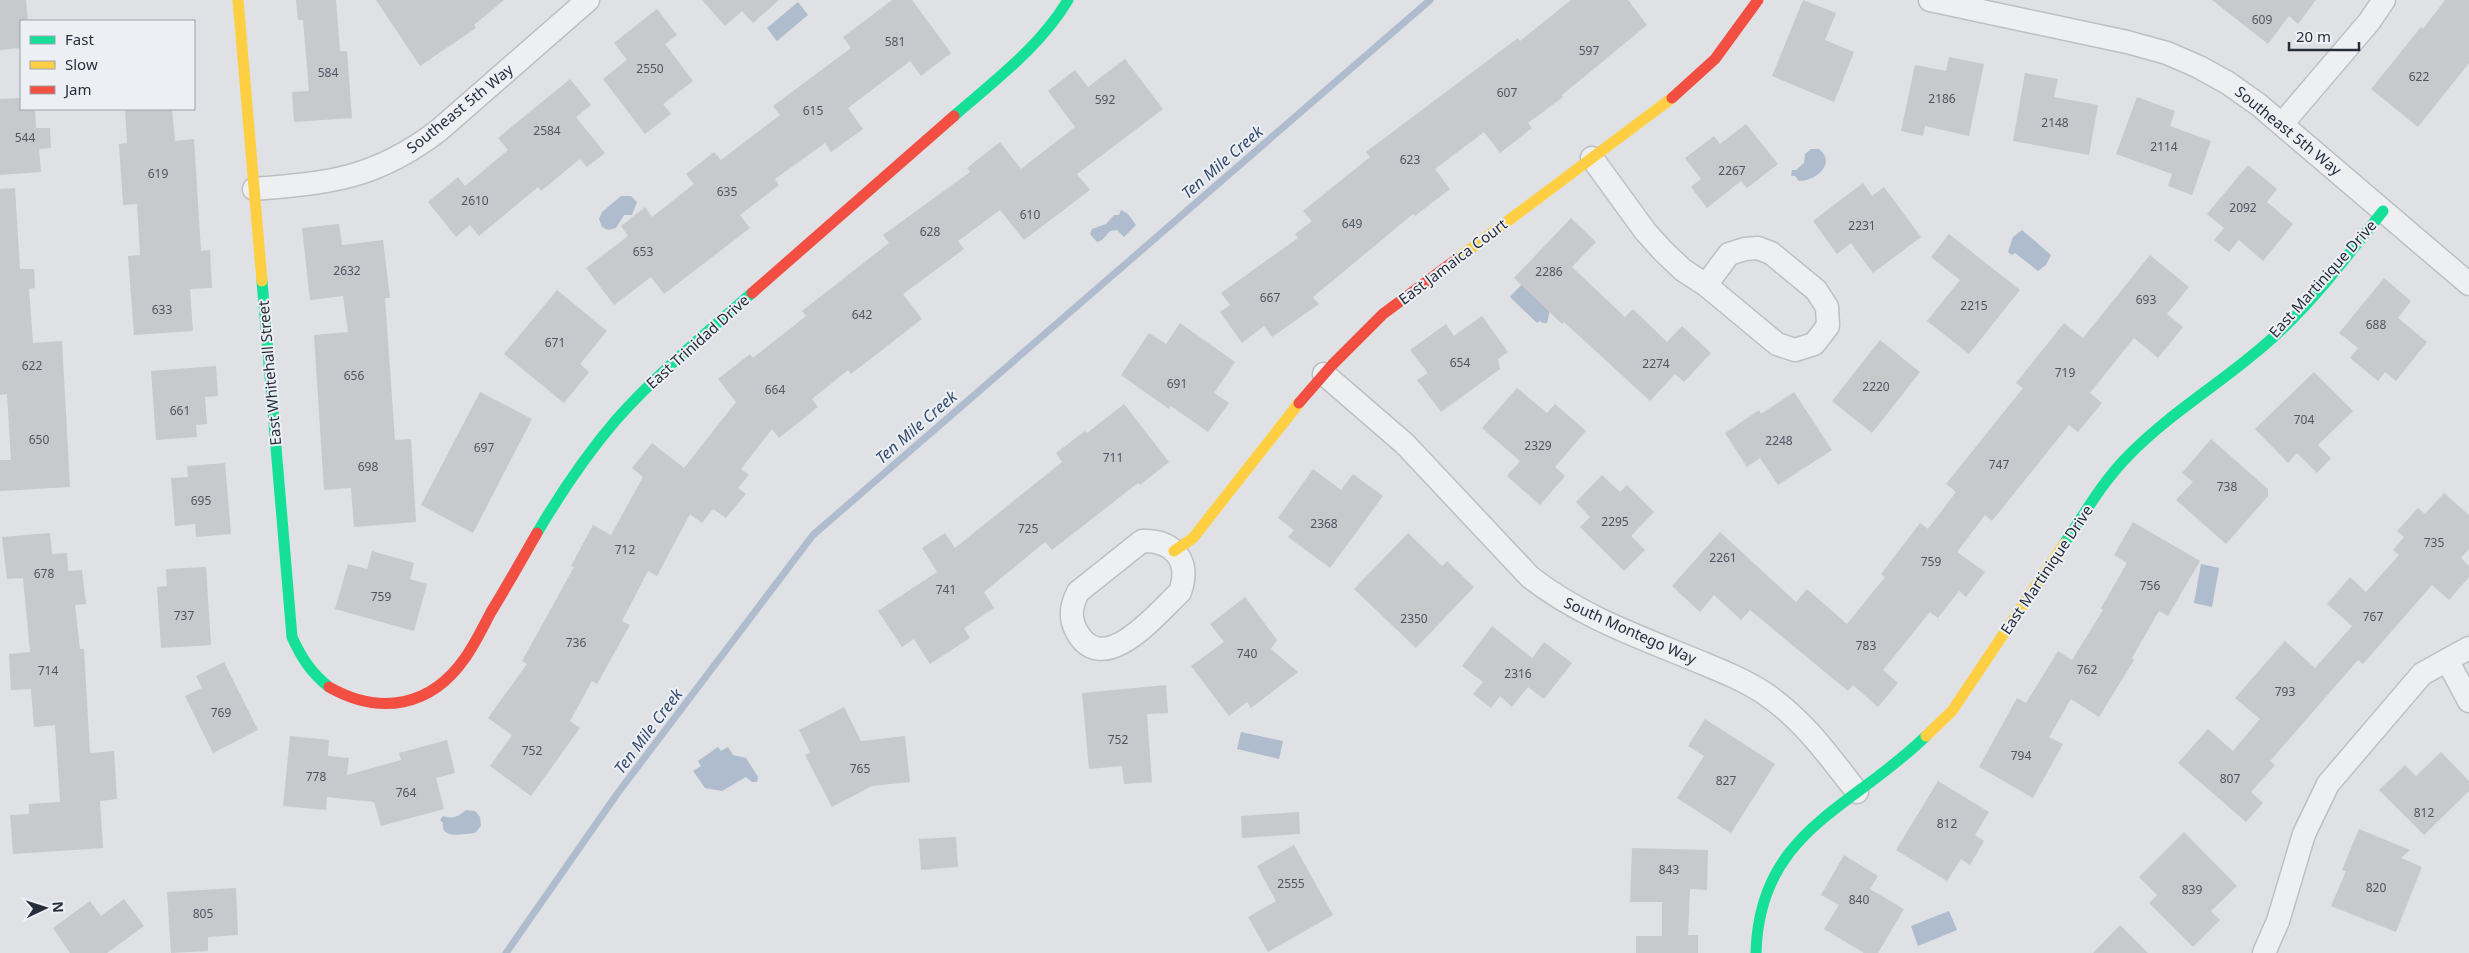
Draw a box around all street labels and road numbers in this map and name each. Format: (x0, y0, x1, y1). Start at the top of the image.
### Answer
street label: Southeast 5th Way (402, 59, 517, 157)
street label: Southeast 5th Way (2231, 81, 2346, 180)
street label: East Jamaica Court (1394, 213, 1511, 309)
street label: East Martinique Drive (2264, 215, 2380, 341)
street label: East Trinidad Drive (642, 290, 753, 393)
street label: East Whitehall Street (253, 299, 285, 446)
street label: East Martinique Drive (1995, 501, 2097, 638)
street label: South Montego Way (1561, 592, 1700, 668)

